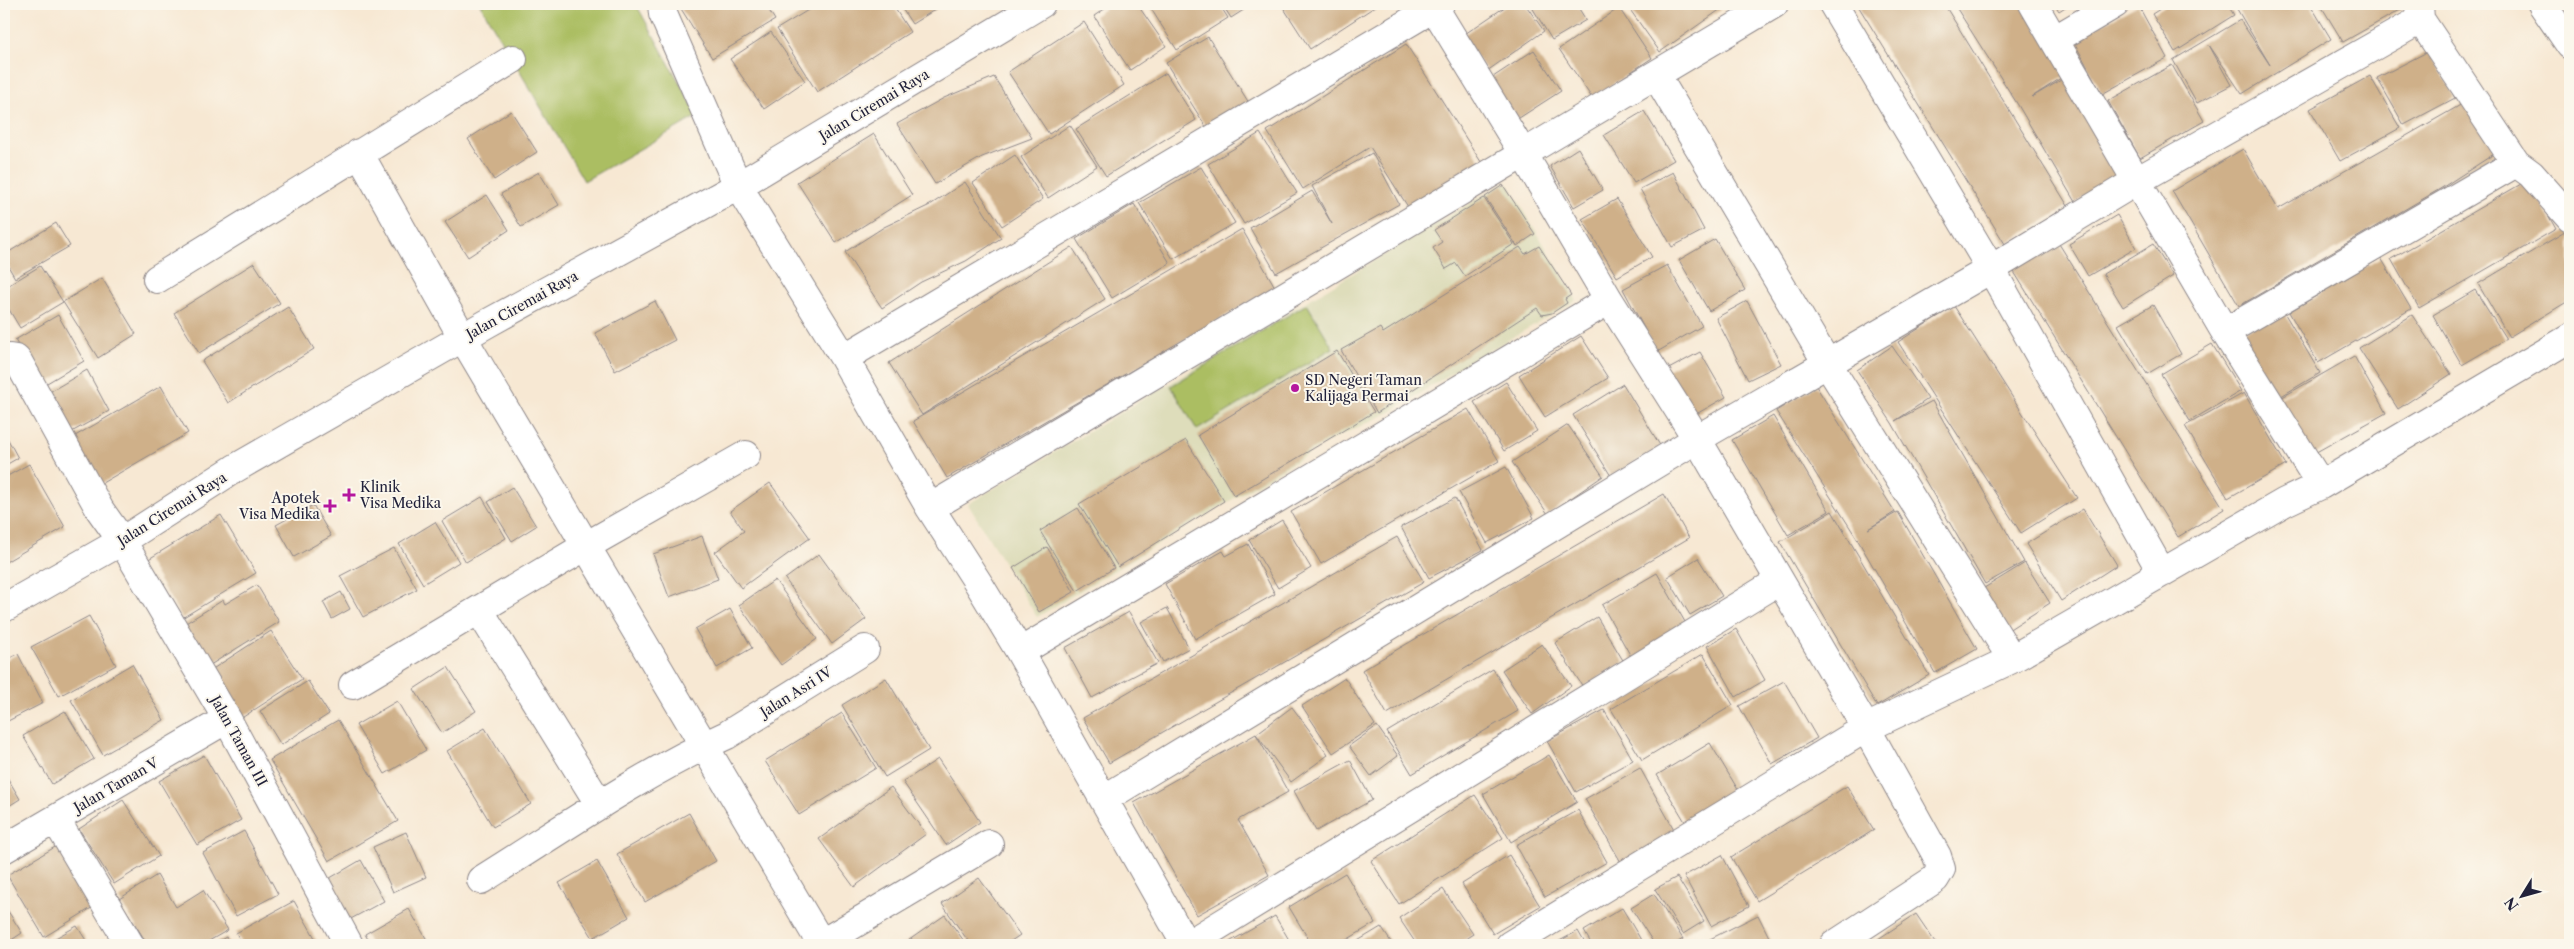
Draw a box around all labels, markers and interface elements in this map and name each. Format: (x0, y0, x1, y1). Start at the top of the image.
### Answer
street label: Jalan Ciremai Raya (814, 65, 933, 146)
street label: Jalan Ciremai Raya (461, 266, 582, 344)
place label: SD Negeri Taman Kalijaga Permai (1305, 371, 1422, 405)
marker: SD Negeri Taman Kalijaga Permai (1289, 382, 1301, 394)
street label: Jalan Ciremai Raya (112, 468, 230, 551)
place label: Klinik Visa Medika (359, 478, 442, 512)
marker: Klinik Visa Medika (342, 488, 356, 502)
place label: Apotek Visa Medika (238, 489, 321, 523)
marker: Apotek Visa Medika (324, 500, 336, 512)
street label: Jalan Asri IV (755, 662, 836, 722)
street label: Jalan Taman III (206, 691, 271, 790)
street label: Jalan Taman V (69, 753, 162, 818)
north arrow (2496, 872, 2546, 922)
text: N (2501, 894, 2522, 914)

